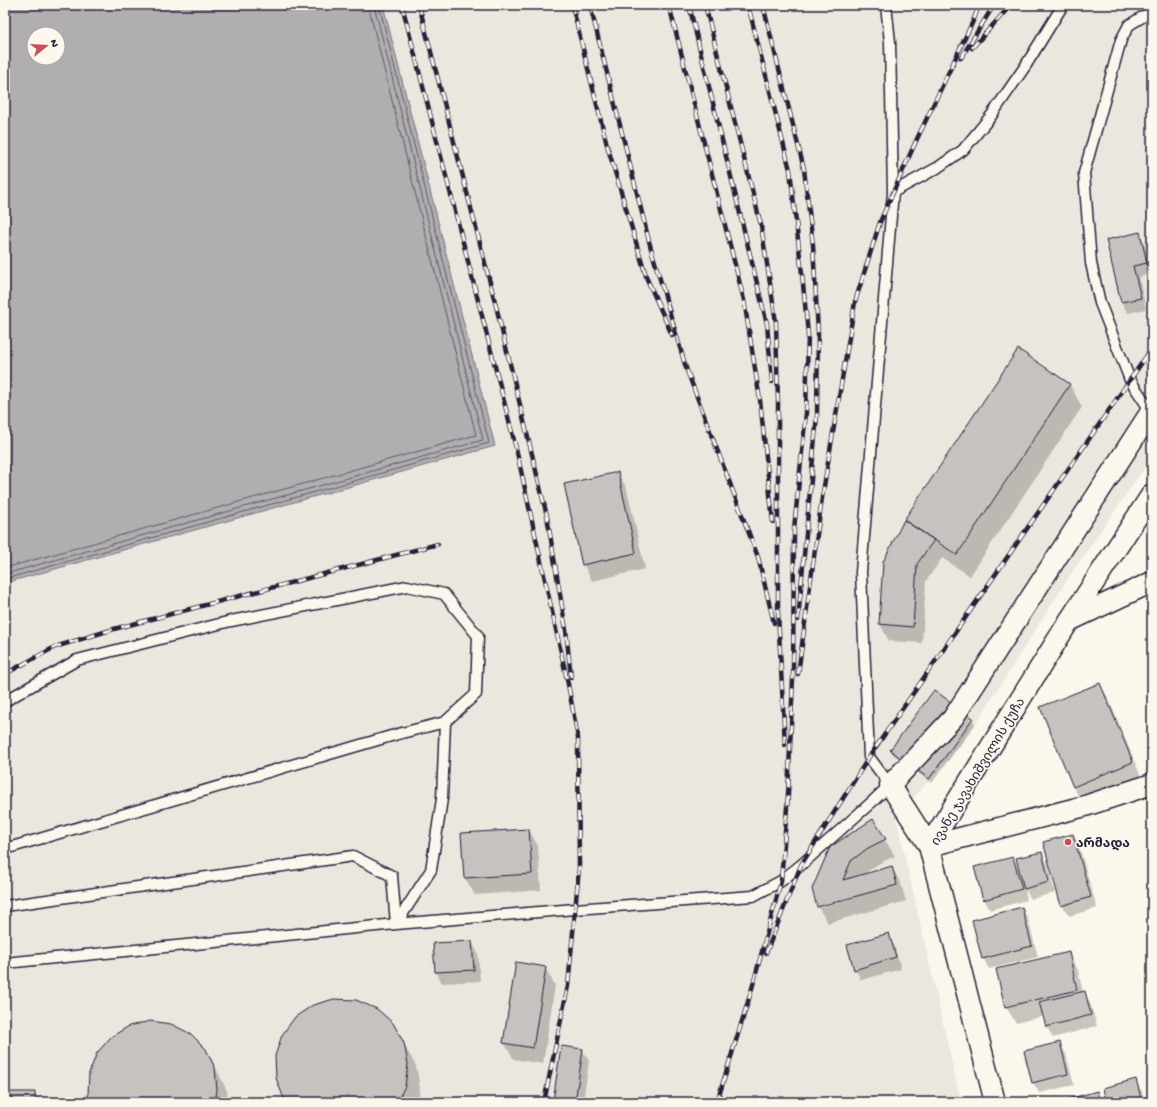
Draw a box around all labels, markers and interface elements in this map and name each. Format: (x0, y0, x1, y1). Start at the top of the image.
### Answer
north arrow (26, 26, 66, 66)
text: N (47, 38, 60, 49)
street label: ივანე ჯავახიშვილის ქუჩა (929, 696, 1029, 849)
marker: არმადა (1063, 837, 1073, 847)
place label: არმადა (1076, 837, 1130, 852)

